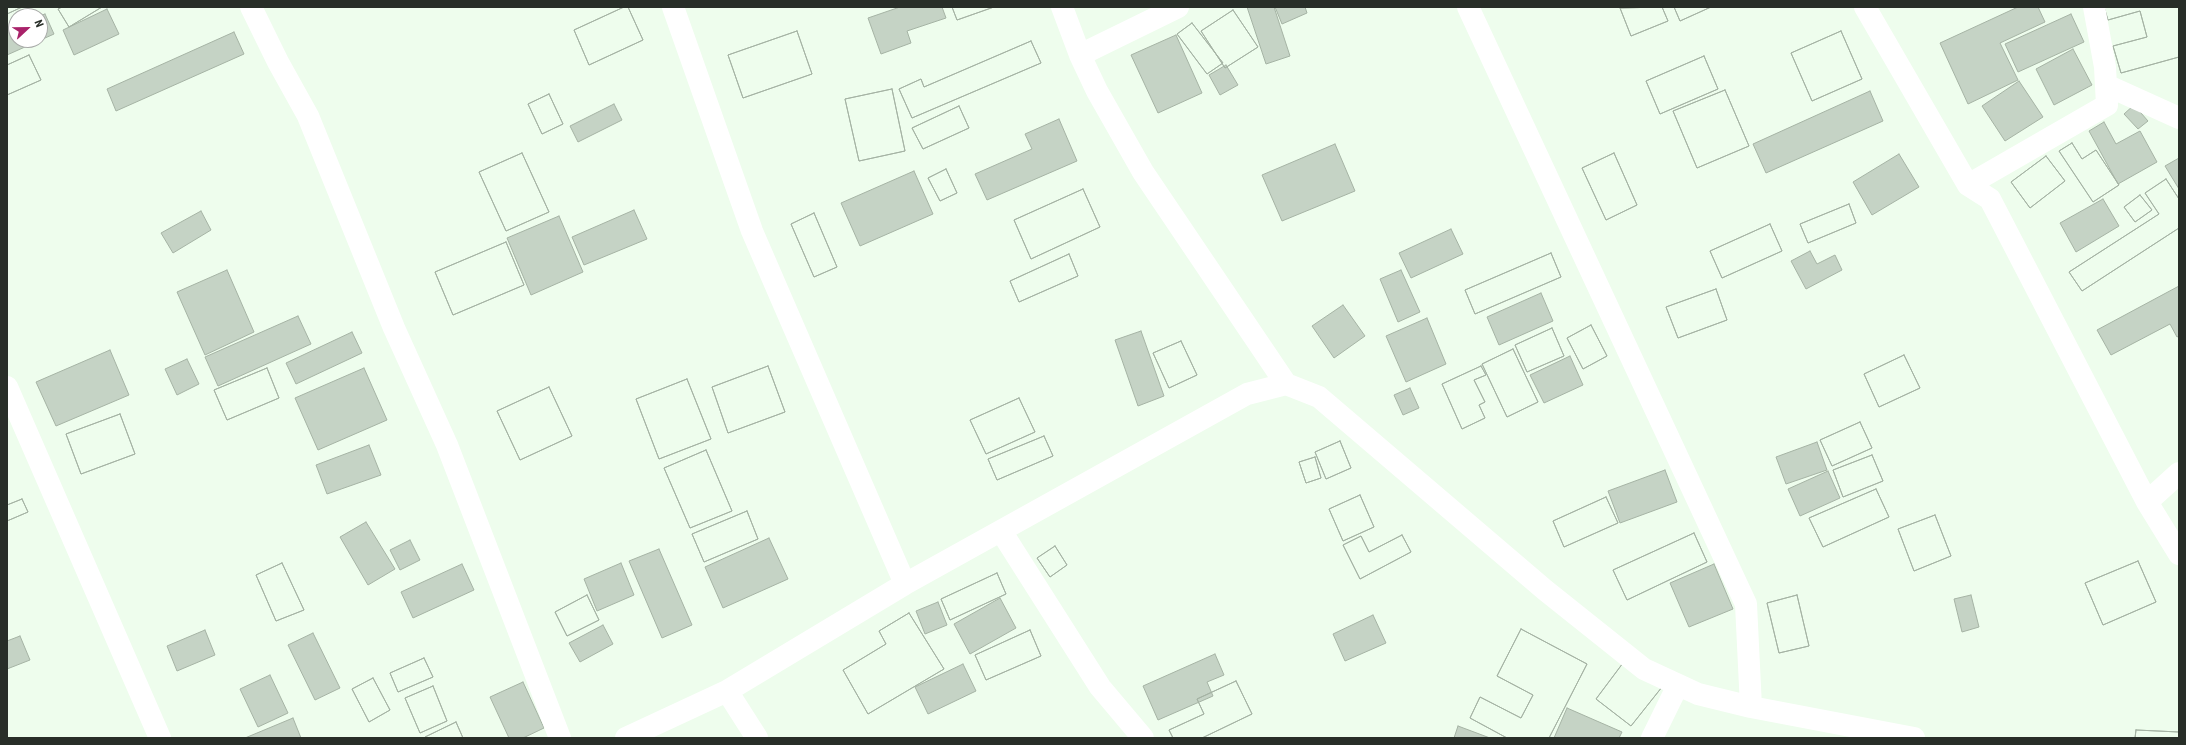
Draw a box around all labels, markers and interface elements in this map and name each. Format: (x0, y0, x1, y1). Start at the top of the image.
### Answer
north arrow (8, 8, 48, 48)
text: N (31, 18, 46, 29)

